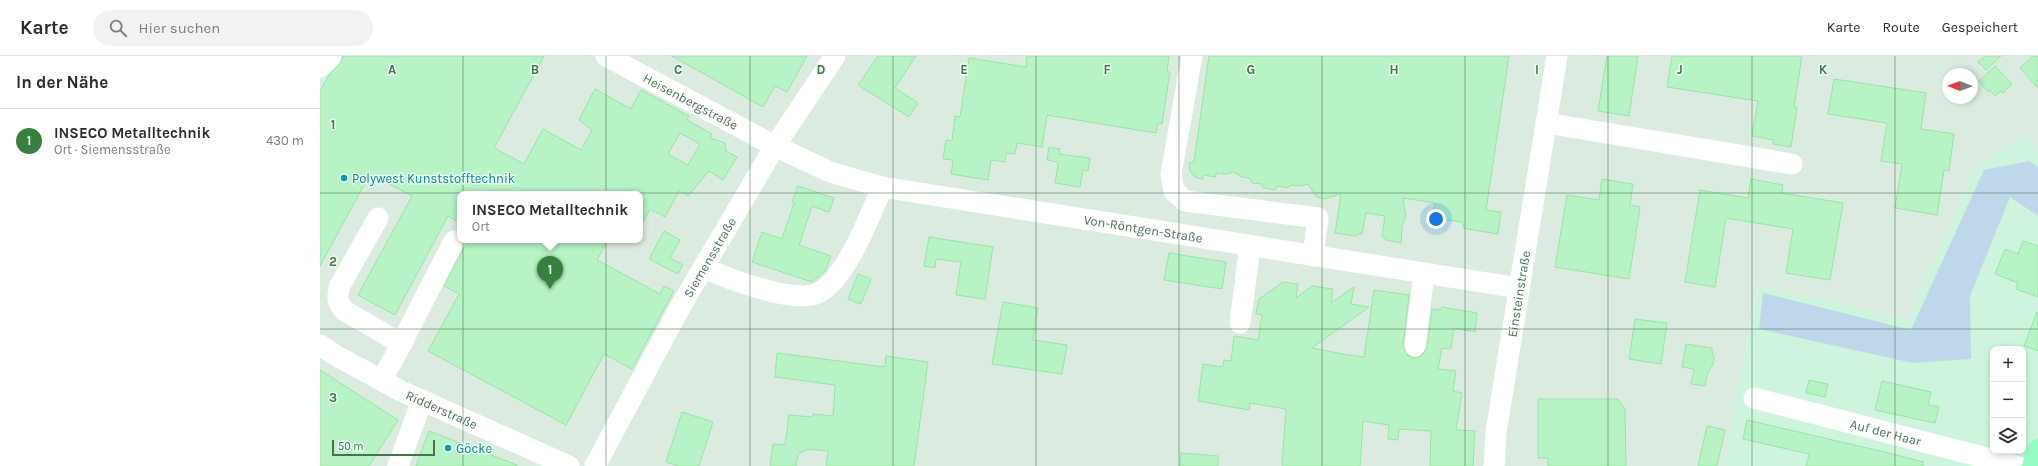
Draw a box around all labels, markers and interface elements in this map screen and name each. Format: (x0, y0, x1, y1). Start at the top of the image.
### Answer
search box (93, 10, 373, 46)
text: Karte (20, 17, 69, 39)
icon: search (107, 17, 129, 39)
text: Hier suchen (139, 19, 220, 37)
text: Karte (1827, 19, 1861, 36)
text: Route (1883, 19, 1920, 36)
text: Gespeichert (1942, 19, 2018, 36)
text: A (388, 62, 396, 77)
text: B (531, 62, 539, 77)
text: C (674, 62, 682, 77)
text: D (817, 62, 826, 77)
text: E (960, 62, 968, 77)
text: F (1103, 62, 1111, 77)
text: G (1247, 62, 1255, 77)
text: H (1389, 62, 1399, 77)
text: I (1535, 62, 1539, 77)
text: J (1677, 62, 1683, 77)
text: K (1819, 62, 1828, 77)
north arrow (1942, 68, 1978, 104)
street label: Heisenbergstraße (641, 70, 741, 133)
text: In der Nähe (16, 72, 108, 92)
text: 1 (331, 117, 335, 132)
text: INSECO Metalltechnik (54, 124, 210, 142)
text: 1 (27, 133, 31, 148)
text: 430 m (266, 133, 304, 148)
text: Ort · Siemensstraße (54, 142, 171, 157)
place label: Polywest Kunststofftechnik (352, 171, 515, 186)
marker: Polywest Kunststofftechnik (339, 173, 349, 183)
popup (457, 191, 643, 243)
text: INSECO Metalltechnik (472, 201, 628, 219)
your location (1426, 209, 1446, 229)
street label: Von-Röntgen-Straße (1083, 212, 1204, 246)
street label: Siemensstraße (680, 215, 739, 300)
text: Ort (472, 219, 490, 234)
street label: Einsteinstraße (1504, 249, 1533, 338)
text: 2 (329, 254, 337, 269)
pin: 1 (537, 256, 563, 289)
map controls (1990, 346, 2026, 454)
button: + (1990, 346, 2026, 382)
button: − (1990, 382, 2026, 418)
street label: Ridderstraße (404, 387, 480, 432)
text: 3 (329, 390, 337, 405)
street label: Auf der Haar (1848, 416, 1923, 449)
button: layers (1990, 418, 2026, 454)
scale bar (332, 438, 435, 457)
text: 50 m (338, 440, 364, 453)
place label: Göcke (456, 441, 493, 456)
marker: Göcke (443, 443, 453, 453)

